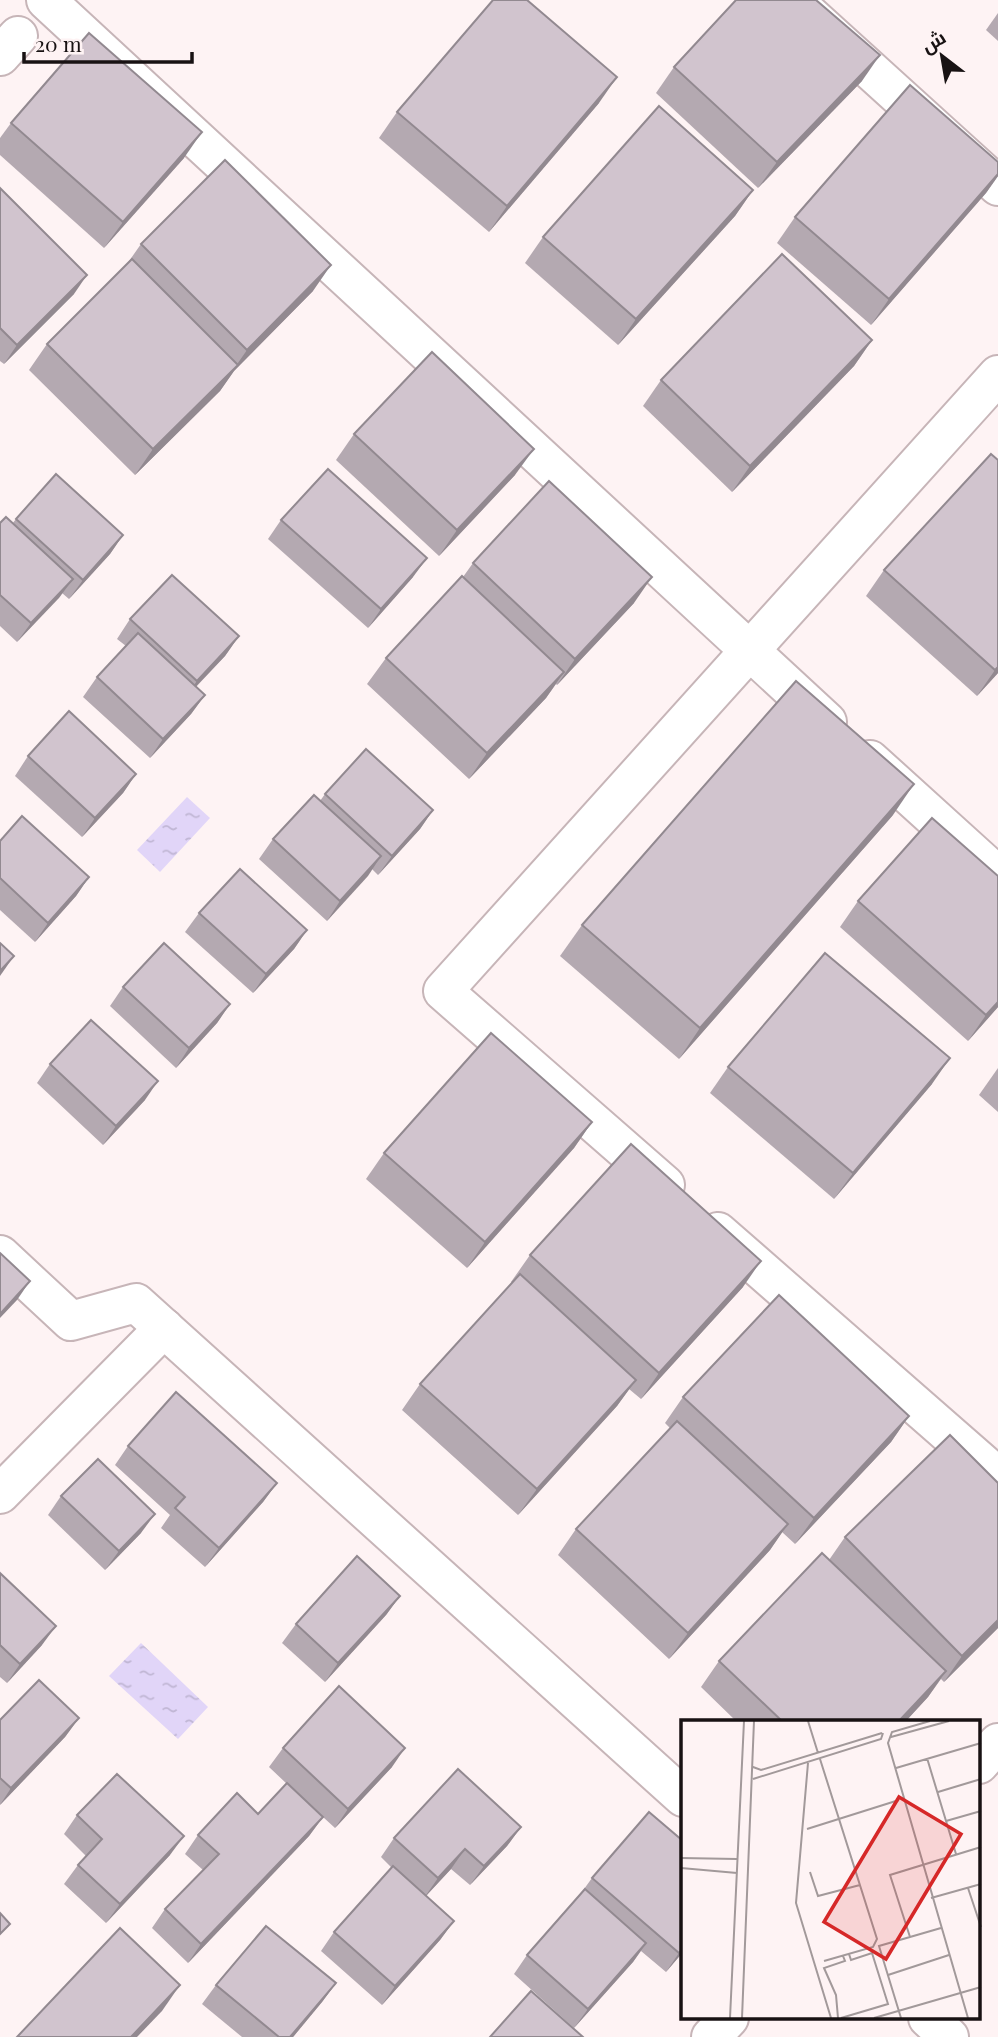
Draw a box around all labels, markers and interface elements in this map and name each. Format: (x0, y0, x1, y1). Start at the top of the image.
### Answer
scale bar (24, 21, 192, 65)
north arrow (907, 21, 977, 91)
text: ش (916, 23, 950, 58)
text: 20 m (35, 29, 82, 57)
inset map (681, 1720, 981, 2020)

